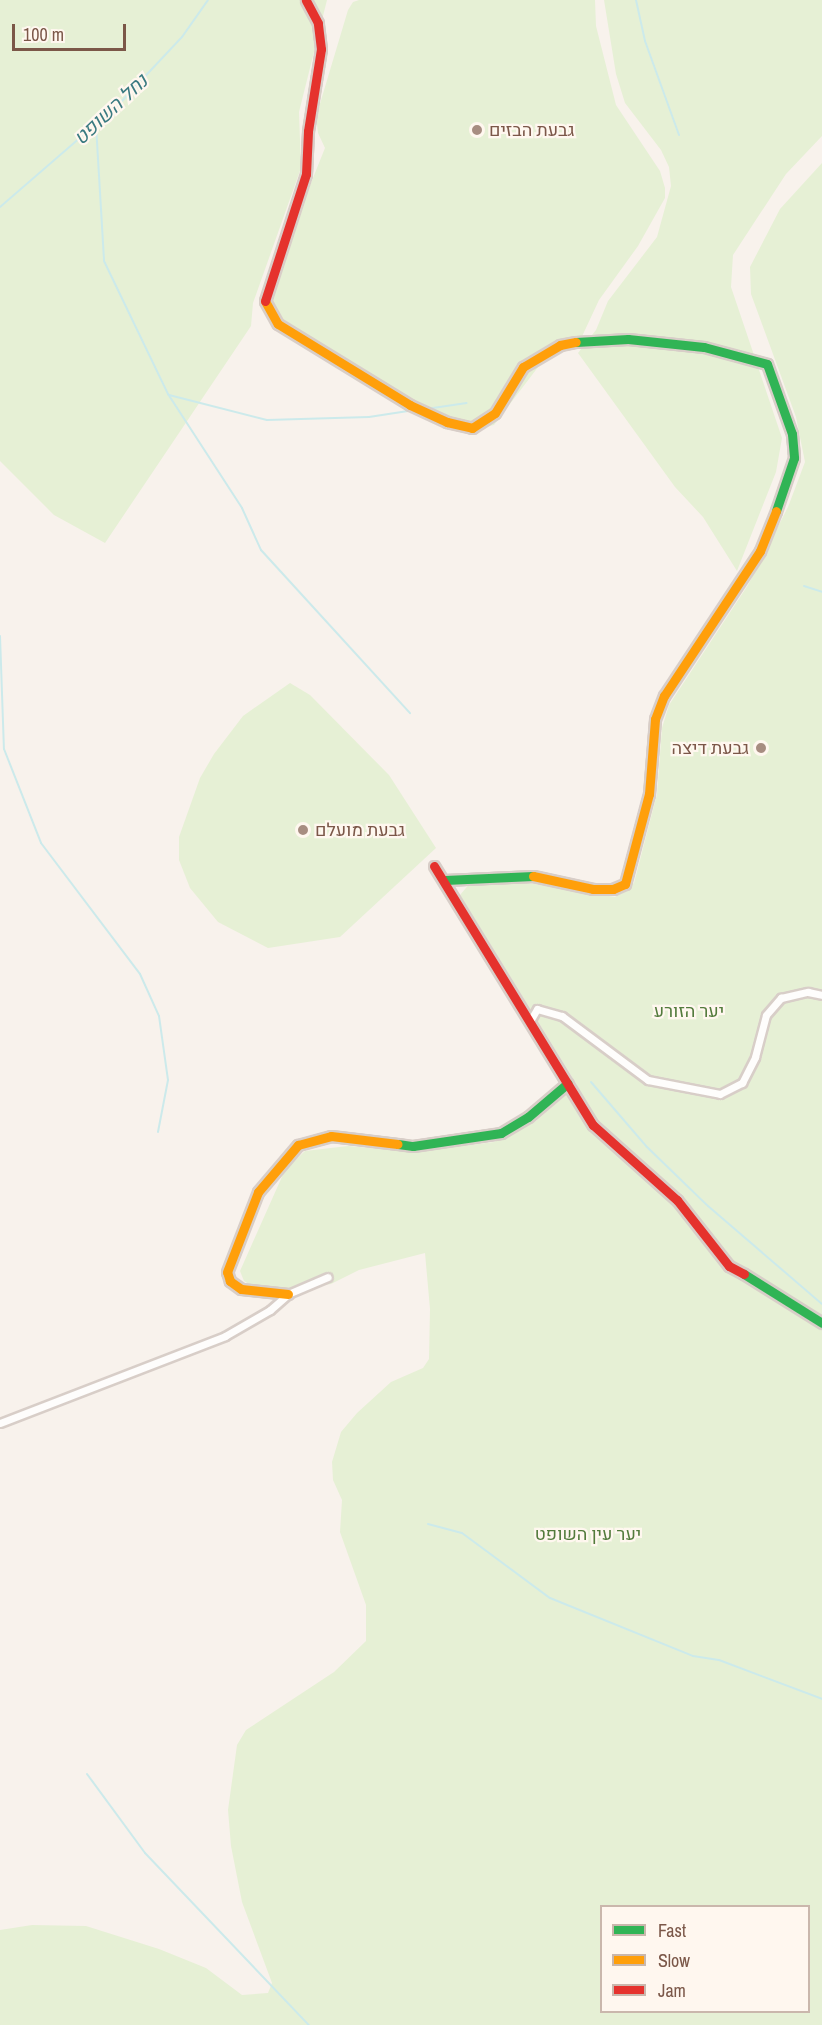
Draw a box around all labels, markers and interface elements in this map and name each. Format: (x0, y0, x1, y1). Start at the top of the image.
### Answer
scale bar (15, 12, 129, 50)
text: 100 m (23, 22, 64, 47)
water label: נחל השופט (68, 69, 152, 149)
place label: גבעת הבזים (489, 119, 574, 141)
marker: גבעת הבזים (470, 123, 484, 137)
place label: גבעת דיצה (672, 737, 749, 759)
marker: גבעת דיצה (754, 741, 768, 755)
place label: גבעת מועלם (315, 819, 405, 841)
marker: גבעת מועלם (296, 823, 310, 837)
park label: יער הזורע (654, 1000, 724, 1022)
park label: יער עין השופט (535, 1523, 641, 1545)
legend (600, 1905, 810, 2013)
text: Fast (658, 1918, 686, 1943)
text: Slow (658, 1948, 690, 1973)
text: Jam (658, 1978, 686, 2003)

